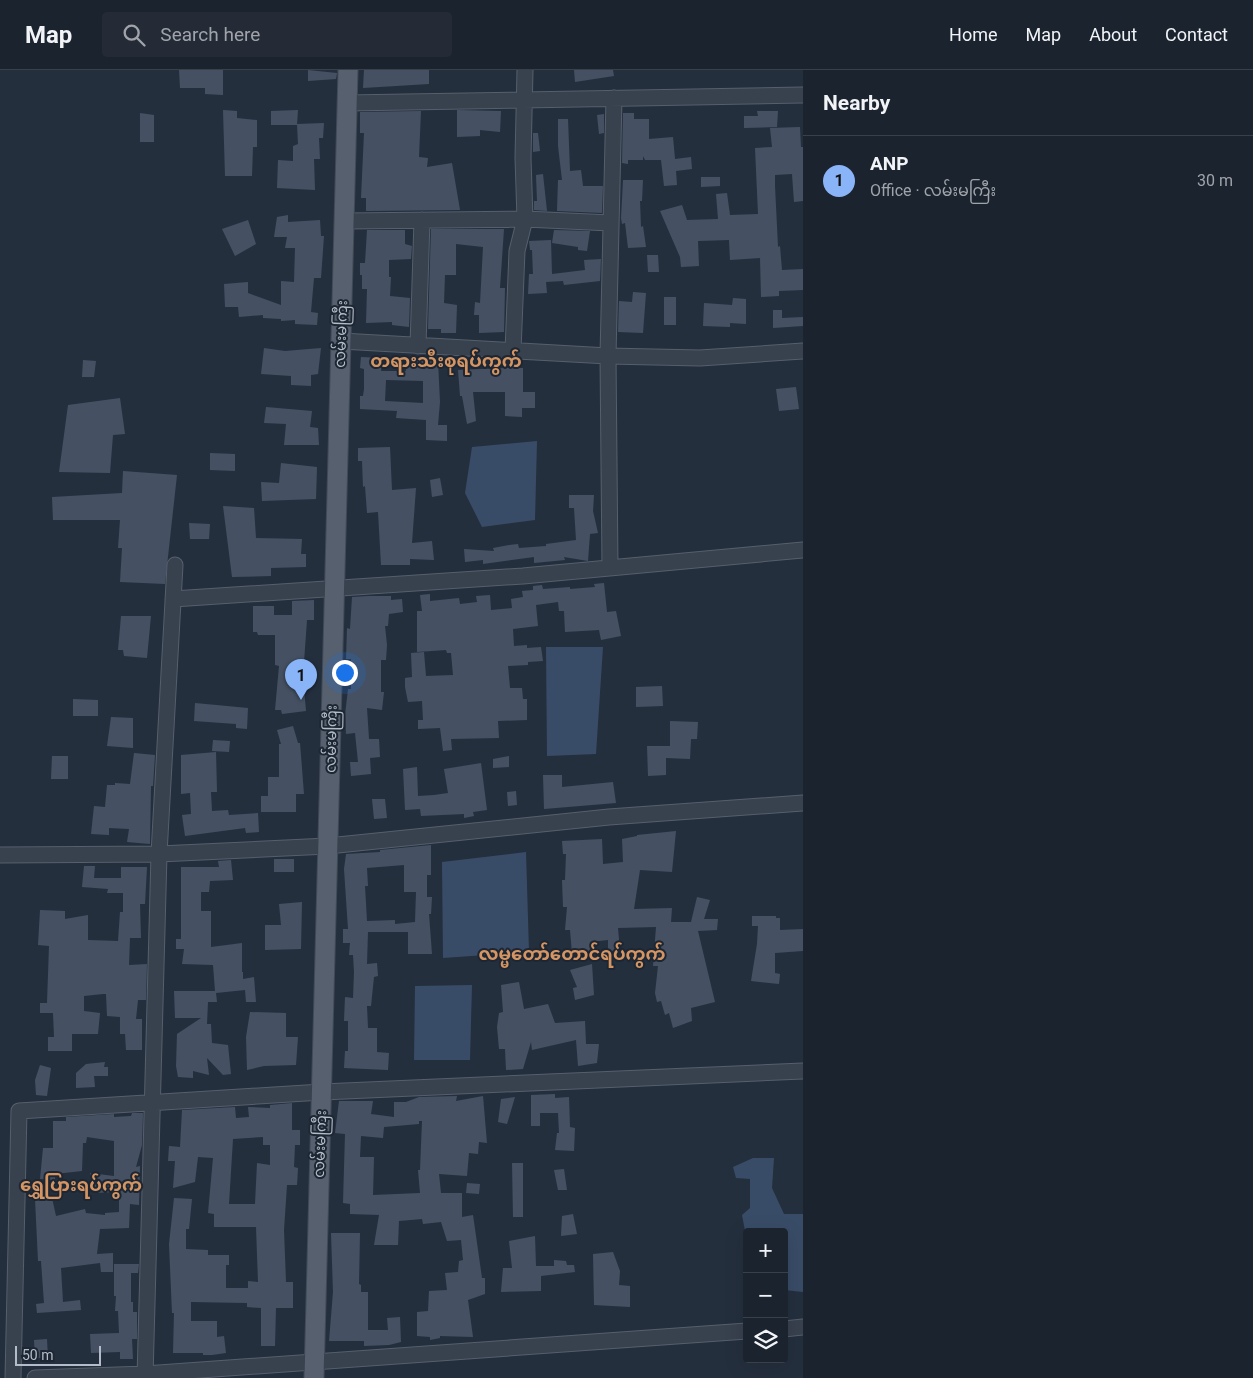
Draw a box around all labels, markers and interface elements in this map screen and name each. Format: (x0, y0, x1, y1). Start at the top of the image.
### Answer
search box (102, 12, 452, 57)
text: Map (25, 21, 72, 49)
icon: search (120, 21, 148, 49)
text: Search here (160, 23, 260, 46)
text: Home (949, 24, 998, 45)
text: Map (1026, 24, 1061, 45)
text: About (1089, 24, 1137, 45)
text: Contact (1165, 24, 1228, 45)
text: Nearby (823, 91, 890, 115)
text: ANP (870, 152, 908, 175)
text: 1 (834, 171, 844, 190)
text: 30 m (1197, 171, 1233, 190)
text: Office · လမ်းမကြီး (870, 181, 996, 200)
street label: လမ်းမကြီး (330, 300, 354, 368)
district label: တရားသီးစုရပ်ကွက် (370, 349, 522, 375)
pin: 1 (285, 659, 317, 700)
your location (332, 660, 358, 686)
street label: လမ်းမကြီး (320, 705, 344, 773)
district label: လမ္မတော်တောင်ရပ်ကွက် (479, 942, 665, 968)
street label: လမ်းမကြီး (309, 1110, 333, 1178)
district label: ရွှေပြားရပ်ကွက် (20, 1173, 142, 1199)
map controls (743, 1228, 788, 1363)
button: + (743, 1228, 788, 1273)
button: − (743, 1273, 788, 1318)
button: layers (743, 1318, 788, 1363)
scale bar (15, 1343, 101, 1366)
text: 50 m (22, 1347, 54, 1363)

